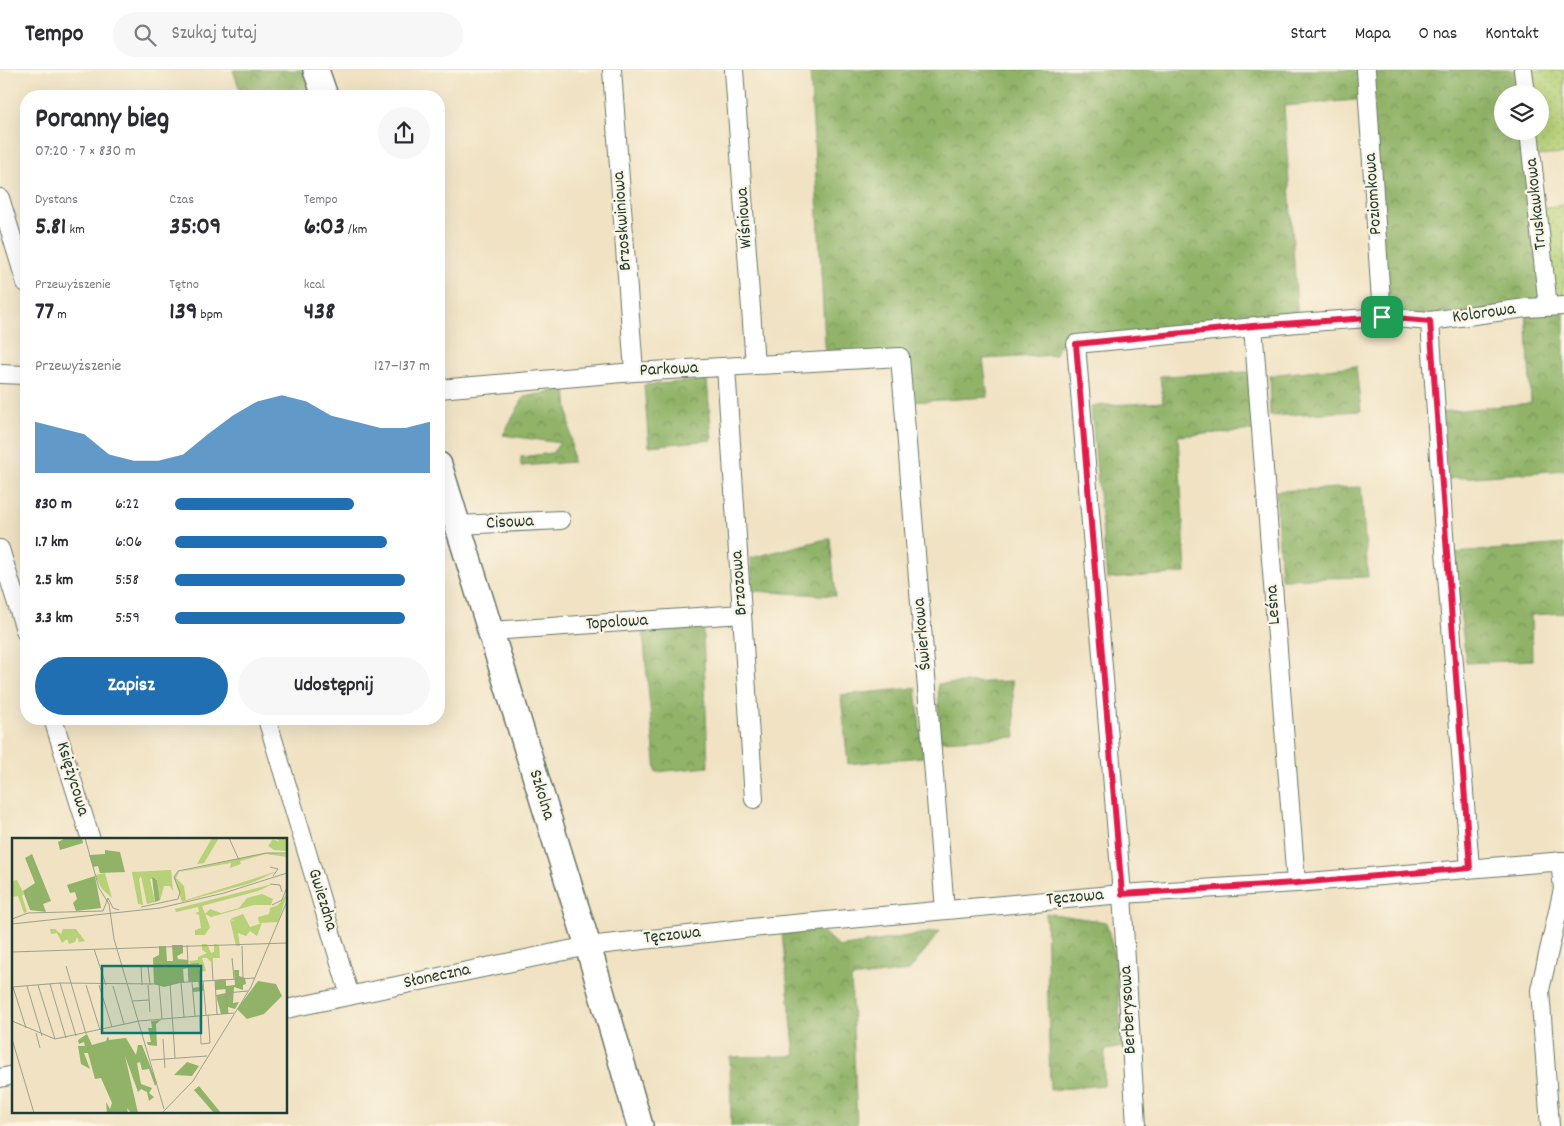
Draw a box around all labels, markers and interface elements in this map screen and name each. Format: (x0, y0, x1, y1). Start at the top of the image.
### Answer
search box (113, 12, 463, 57)
text: Tempo (25, 18, 83, 52)
icon: search (131, 21, 159, 49)
text: Szukaj tutaj (171, 21, 257, 48)
text: Start (1290, 22, 1327, 47)
text: Mapa (1355, 22, 1390, 47)
text: O nas (1418, 22, 1457, 47)
text: Kontakt (1485, 22, 1539, 47)
map controls (1494, 85, 1549, 140)
button: layers (1494, 85, 1549, 140)
text: Poranny bieg (35, 101, 169, 141)
button: share (378, 107, 430, 159)
text: 07:20 · 7 × 830 m (35, 140, 136, 163)
street label: Poziomkowa (1359, 152, 1389, 236)
street label: Truskawkowa (1520, 156, 1554, 251)
street label: Brzoskwiniowa (607, 170, 639, 272)
street label: Wiśniowa (730, 186, 760, 249)
text: Dystans (35, 190, 78, 210)
text: Czas (169, 190, 194, 210)
text: Tempo (304, 190, 338, 210)
text: 5.81 (35, 210, 66, 246)
text: 35:09 (169, 210, 221, 246)
text: 6:03 (304, 210, 345, 246)
text: km (66, 220, 85, 240)
text: /km (345, 220, 367, 240)
text: Przewyższenie (35, 275, 111, 295)
text: Tętno (169, 275, 199, 295)
text: kcal (304, 275, 325, 295)
text: 77 (35, 295, 54, 331)
text: 139 (169, 295, 197, 331)
text: 438 (304, 295, 335, 331)
pin (1361, 296, 1403, 338)
street label: Kolorowa (1451, 297, 1518, 331)
icon: arrive (1368, 303, 1396, 331)
text: m (54, 305, 67, 325)
text: bpm (197, 305, 223, 325)
text: Przewyższenie (35, 355, 121, 378)
text: 127–137 m (374, 355, 430, 378)
street label: Parkowa (639, 356, 700, 384)
text: 830 m (35, 493, 72, 516)
text: 6:22 (115, 493, 139, 516)
street label: Cisowa (485, 509, 535, 537)
text: 1.7 km (35, 531, 69, 554)
text: 6:06 (115, 531, 142, 554)
street label: Brzozowa (725, 549, 755, 616)
text: 2.5 km (35, 569, 73, 592)
text: 5:58 (115, 569, 139, 592)
street label: Leśna (1260, 584, 1288, 626)
street label: Świerkowa (907, 596, 939, 671)
text: 3.3 km (35, 607, 73, 630)
text: 5:59 (115, 607, 140, 630)
street label: Topolowa (585, 608, 649, 638)
button: Zapisz (35, 657, 228, 715)
button: Udostępnij (238, 657, 430, 715)
street label: Księżycowa (49, 739, 95, 820)
street label: Szkolna (522, 767, 561, 824)
inset map (12, 838, 288, 1114)
street label: Gwiezdna (301, 866, 343, 935)
street label: Tęczowa (1045, 883, 1105, 913)
street label: Tęczowa (642, 921, 702, 951)
street label: Słoneczna (401, 958, 473, 996)
street label: Berberysowa (1114, 965, 1144, 1055)

